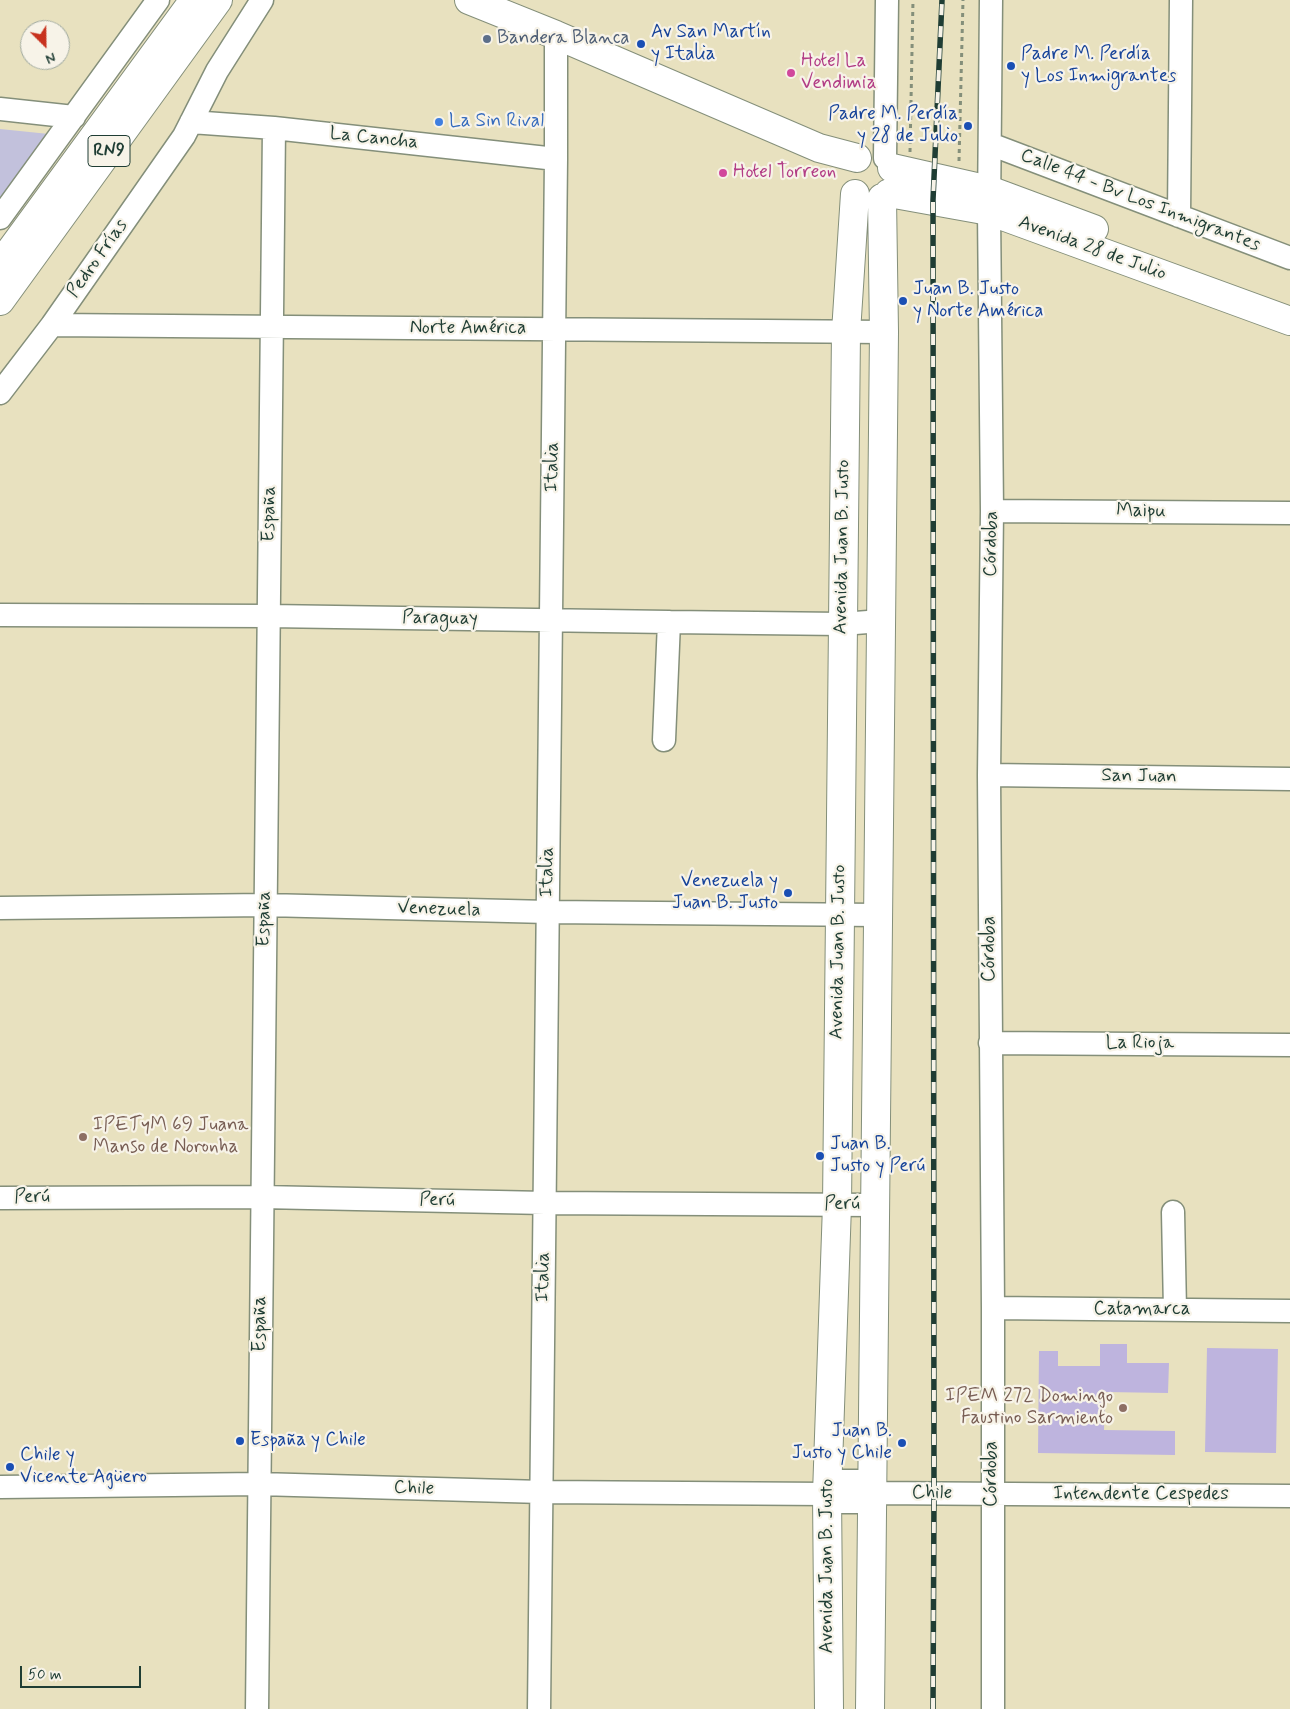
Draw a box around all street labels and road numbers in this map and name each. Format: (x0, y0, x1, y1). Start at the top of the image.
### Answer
street label: La Cancha (329, 123, 419, 155)
road number: RN9 (88, 136, 130, 166)
street label: Calle 44 - Bv Los Inmigrantes (1017, 145, 1263, 257)
street label: Avenida 28 de Julio (1015, 212, 1169, 286)
street label: Pedro Frías (63, 215, 133, 303)
street label: Norte América (410, 318, 526, 340)
street label: Italia (541, 442, 565, 492)
street label: Avenida Juan B. Justo (830, 459, 856, 635)
street label: España (258, 486, 282, 542)
street label: Maipu (1116, 501, 1166, 523)
street label: Córdoba (980, 511, 1004, 577)
street label: Paraguay (402, 607, 478, 631)
street label: San Juan (1101, 765, 1177, 789)
street label: Italia (536, 847, 560, 897)
street label: Avenida Juan B. Justo (826, 864, 852, 1040)
street label: España (253, 891, 277, 947)
street label: Venezuela (397, 897, 481, 923)
street label: Córdoba (979, 916, 1001, 982)
street label: La Rioja (1106, 1033, 1174, 1055)
street label: Perú (14, 1187, 50, 1209)
street label: Perú (419, 1189, 455, 1213)
street label: Perú (824, 1194, 860, 1216)
street label: Italia (532, 1252, 556, 1302)
street label: España (250, 1296, 272, 1352)
street label: Catamarca (1093, 1299, 1191, 1321)
street label: Córdoba (981, 1441, 1003, 1507)
street label: Chile (393, 1477, 435, 1501)
street label: Avenida Juan B. Justo (817, 1479, 839, 1653)
street label: Chile (912, 1483, 952, 1505)
street label: Intendente Cespedes (1053, 1484, 1229, 1506)

